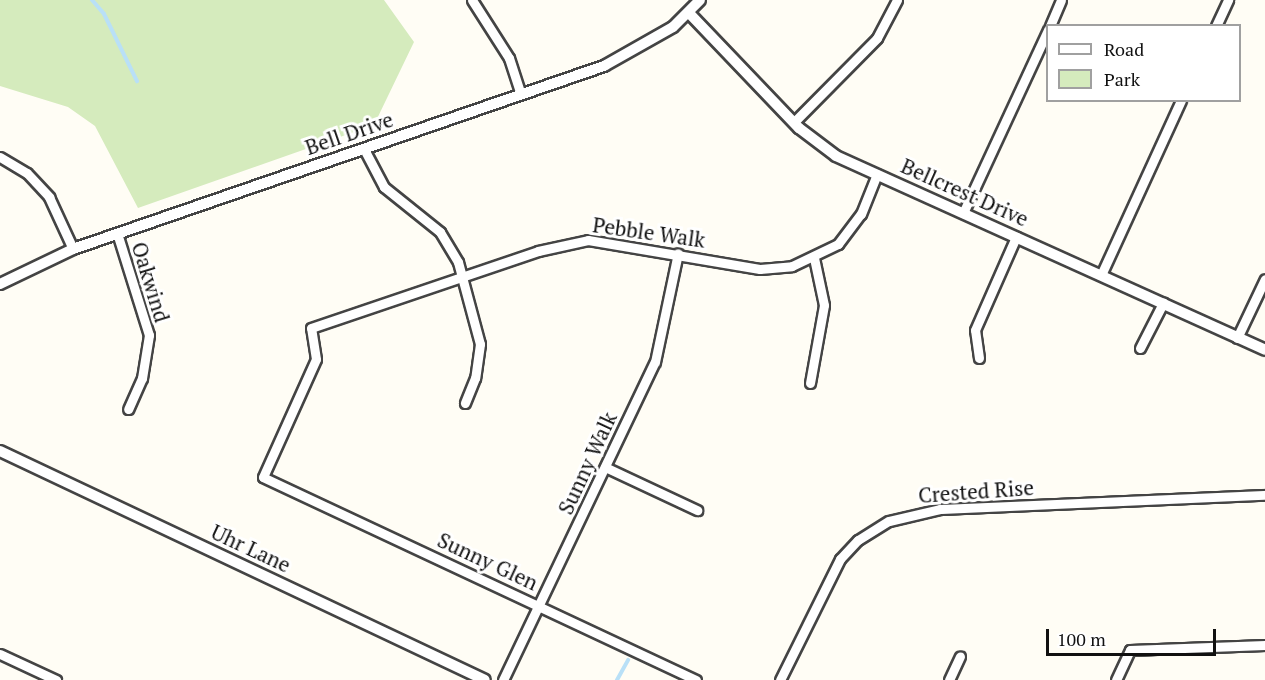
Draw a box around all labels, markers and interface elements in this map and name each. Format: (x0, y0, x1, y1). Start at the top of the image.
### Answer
legend (1046, 24, 1241, 102)
text: Road (1104, 37, 1144, 61)
text: Park (1104, 67, 1140, 91)
street label: Bell Drive (302, 106, 396, 160)
street label: Bellcrest Drive (897, 153, 1033, 231)
street label: Pebble Walk (591, 212, 707, 252)
street label: Oakwind (127, 239, 175, 325)
street label: Sunny Walk (552, 408, 622, 518)
street label: Crested Rise (917, 474, 1035, 508)
street label: Uhr Lane (207, 519, 295, 577)
street label: Sunny Glen (434, 527, 542, 595)
scale bar (1049, 617, 1218, 655)
text: 100 m (1057, 627, 1106, 651)

